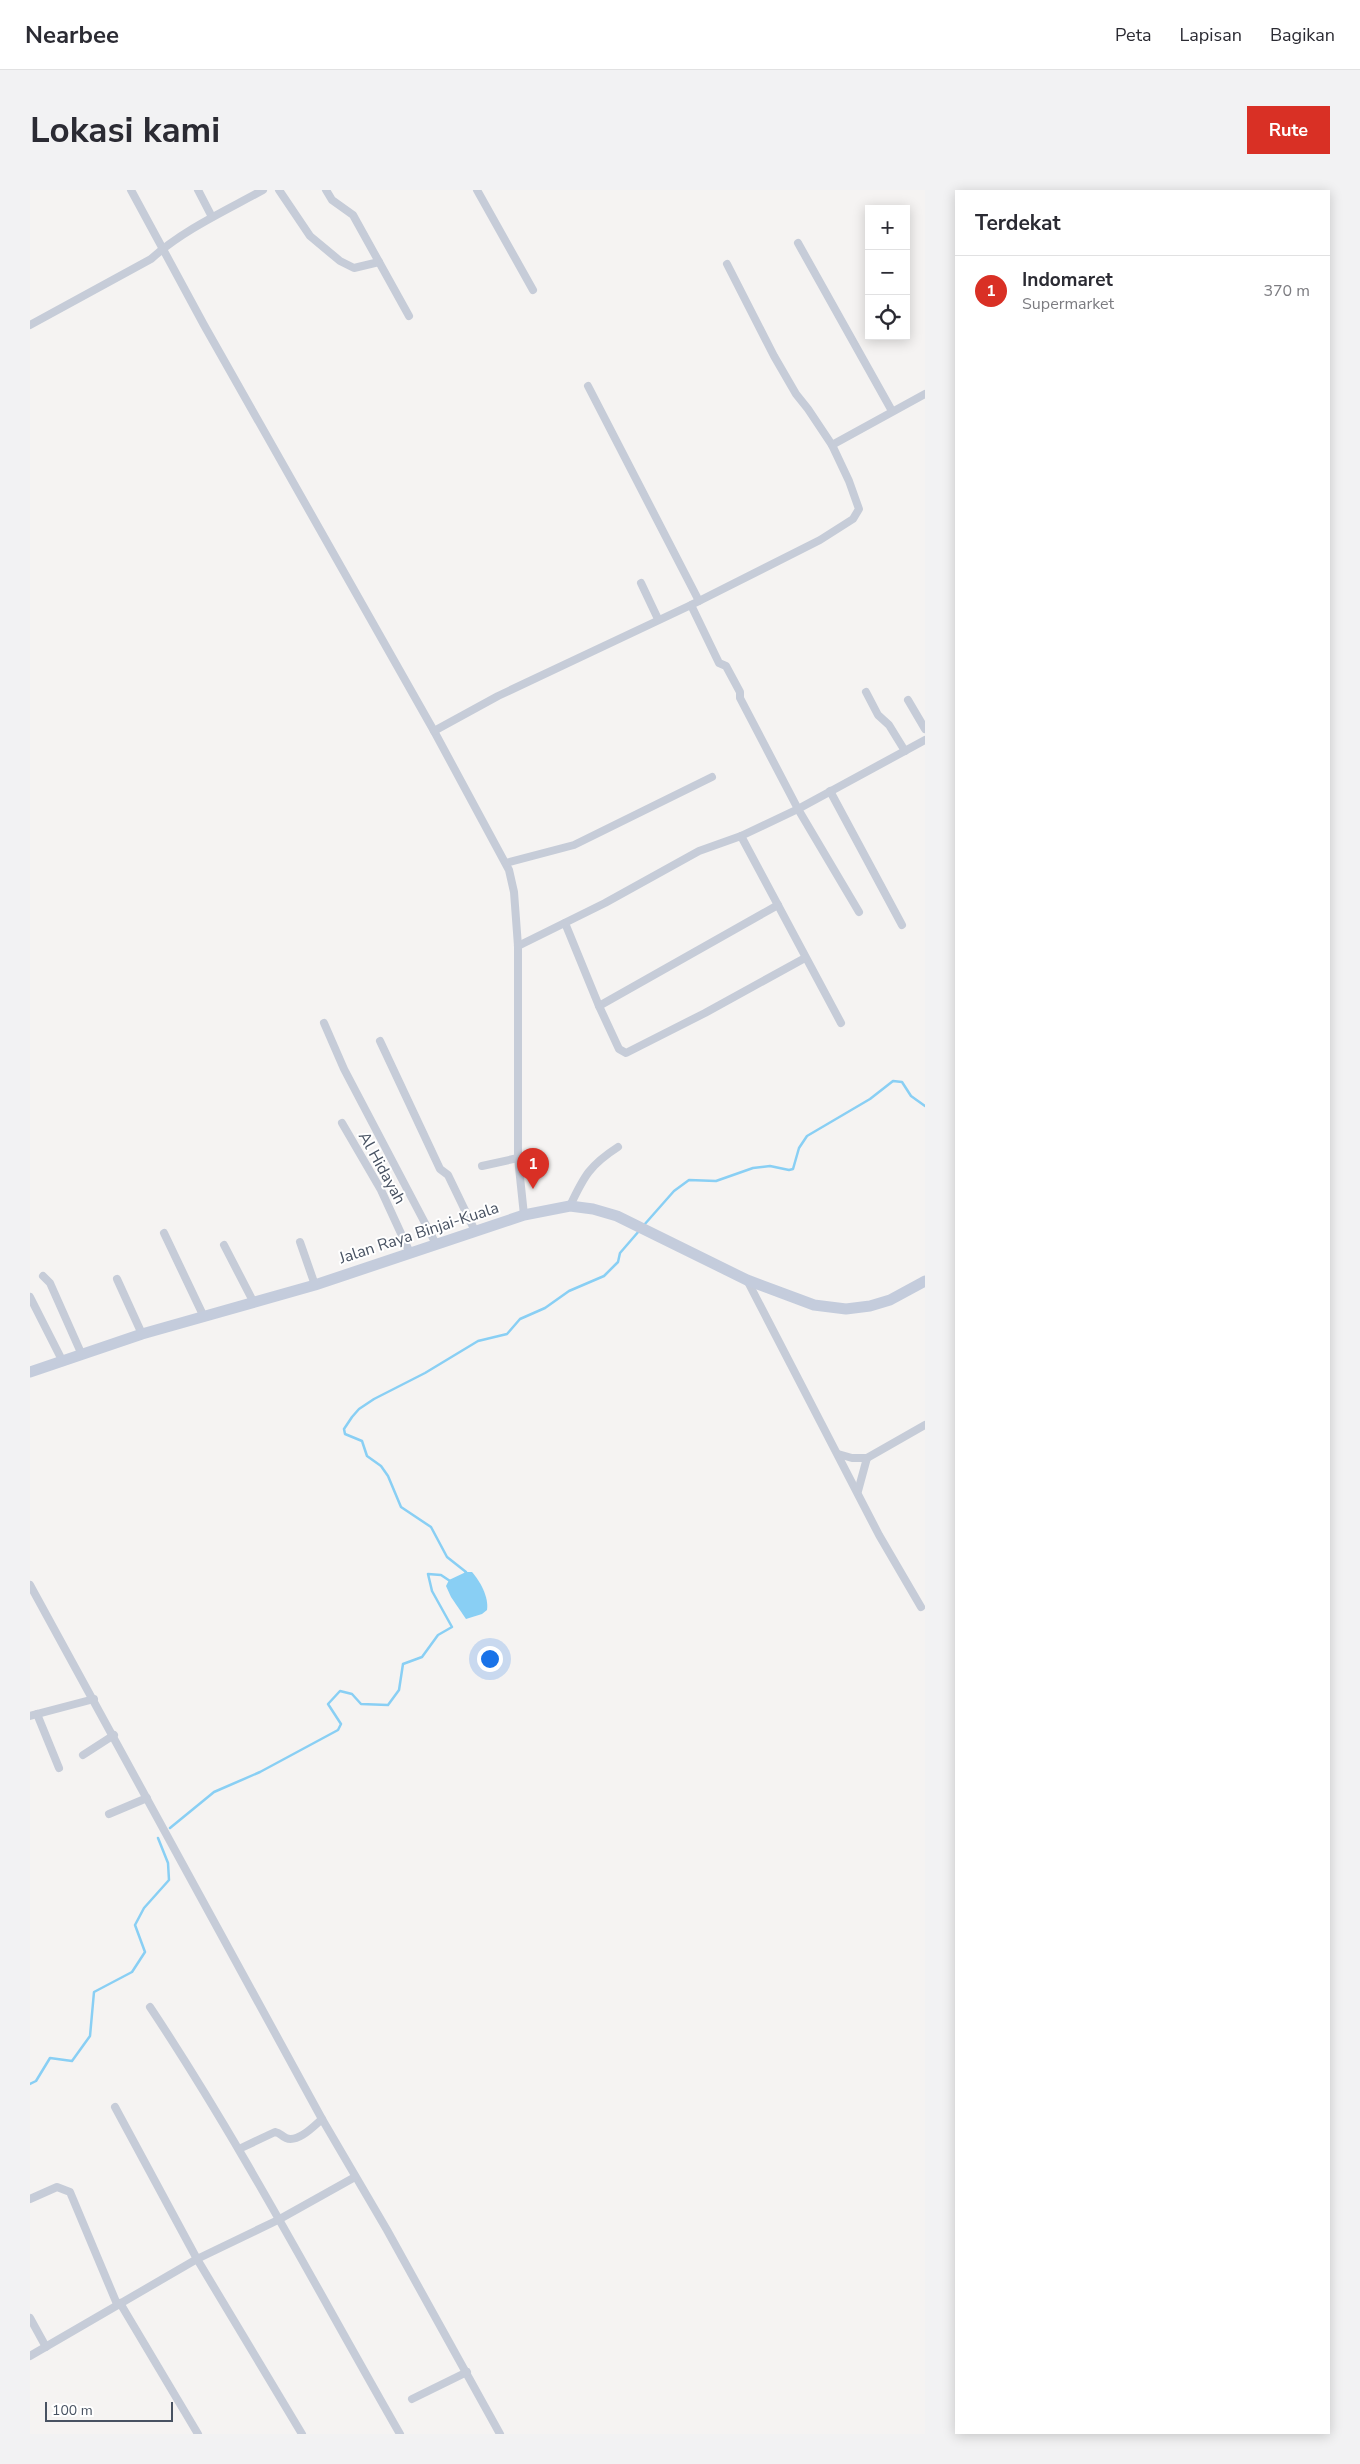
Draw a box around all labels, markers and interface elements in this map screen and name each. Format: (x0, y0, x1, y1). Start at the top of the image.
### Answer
text: Nearbee (25, 19, 119, 51)
text: Peta (1115, 23, 1151, 47)
text: Lapisan (1179, 23, 1242, 47)
text: Bagikan (1270, 23, 1335, 47)
button: Rute (1247, 106, 1330, 154)
text: Lokasi kami (30, 107, 220, 154)
map controls (865, 205, 910, 340)
button: + (865, 205, 910, 250)
text: Terdekat (975, 209, 1061, 237)
button: − (865, 250, 910, 295)
text: Indomaret (1022, 267, 1113, 293)
text: 1 (986, 280, 996, 302)
text: 370 m (1263, 280, 1310, 302)
text: Supermarket (1022, 293, 1114, 315)
button: locate (865, 295, 910, 340)
street label: Al Hidayah (353, 1128, 411, 1208)
pin: 1 (517, 1148, 549, 1189)
street label: Jalan Raya Binjai-Kuala (335, 1197, 502, 1270)
your location (477, 1646, 503, 1672)
scale bar (45, 2399, 172, 2422)
text: 100 m (52, 2401, 93, 2420)

